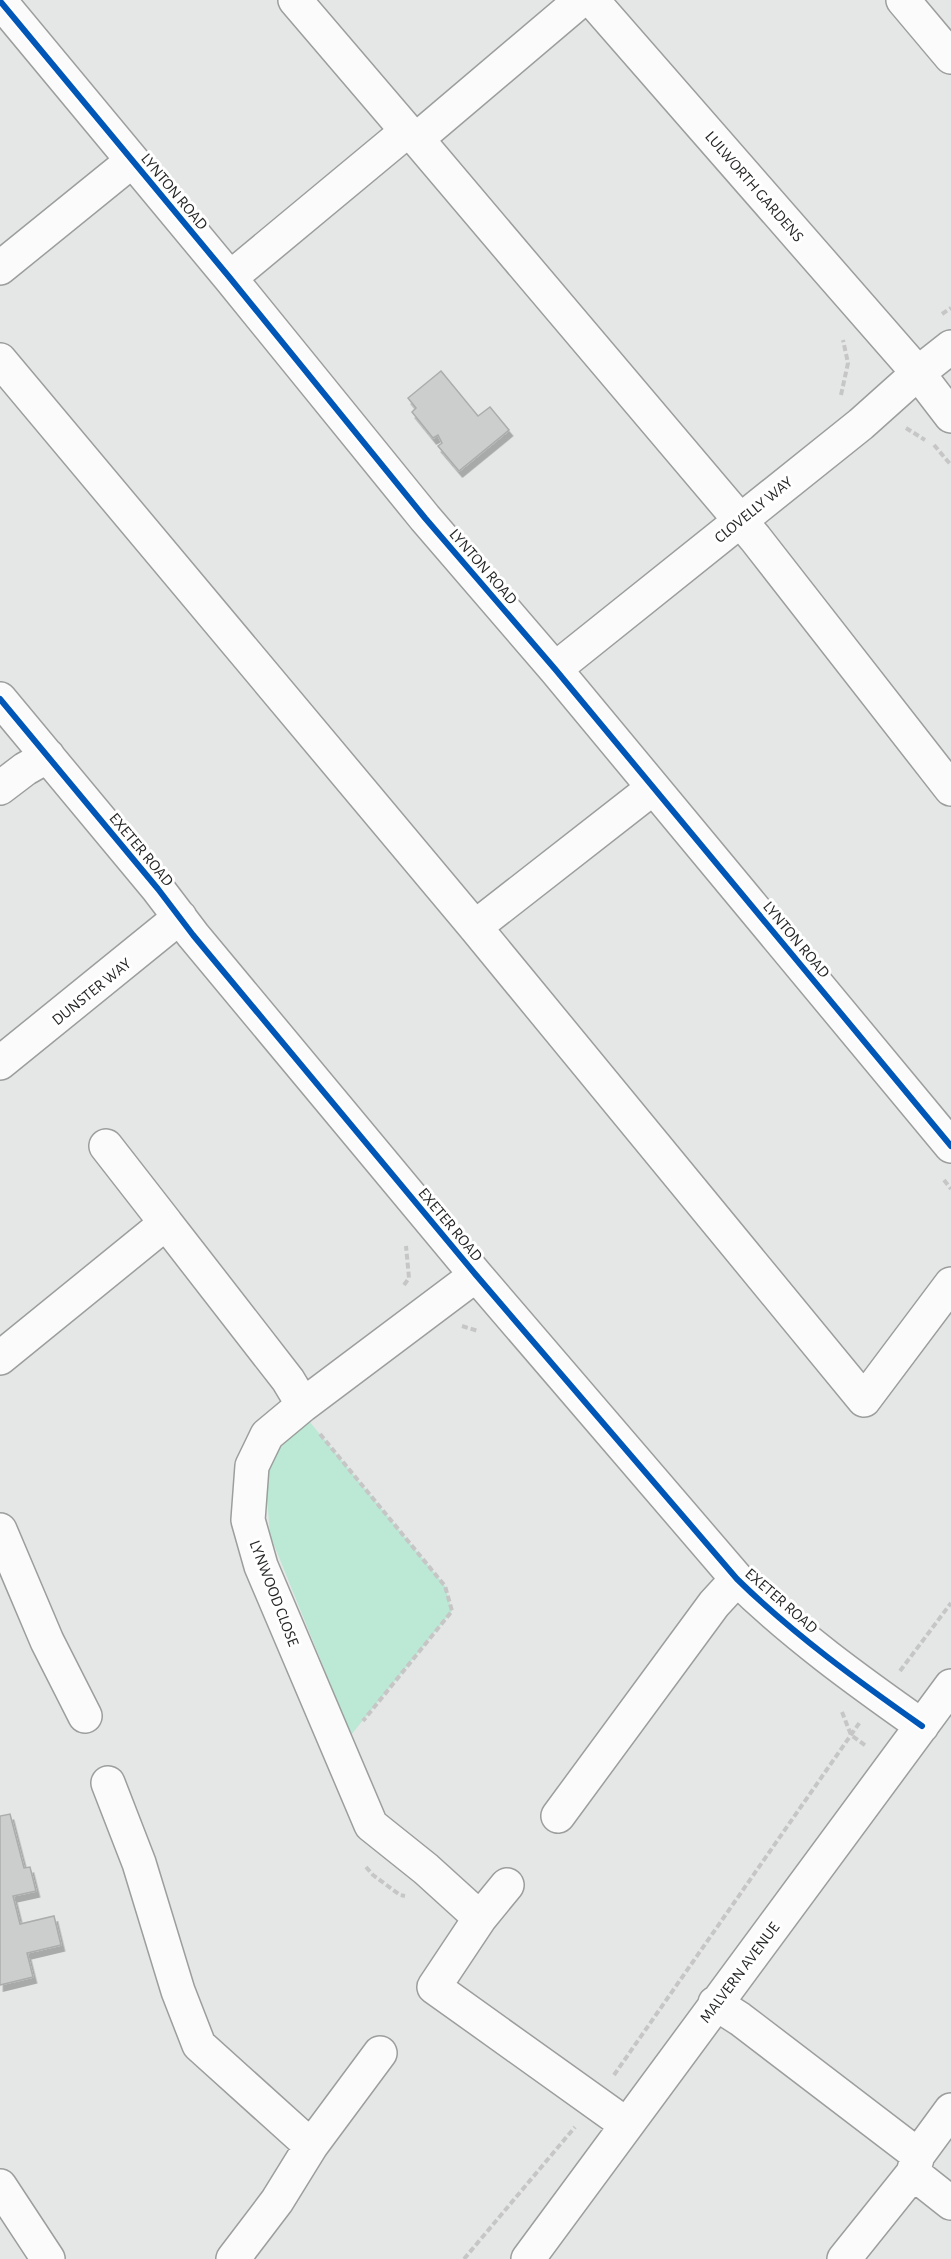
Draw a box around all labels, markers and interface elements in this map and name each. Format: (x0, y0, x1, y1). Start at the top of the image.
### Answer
street label: LULWORTH GARDENS (702, 128, 806, 245)
street label: LYNTON ROAD (138, 150, 211, 233)
street label: CLOVELLY WAY (711, 473, 796, 546)
street label: LYNTON ROAD (446, 526, 520, 607)
street label: EXETER ROAD (106, 810, 176, 889)
street label: LYNTON ROAD (760, 898, 833, 981)
street label: DUNSTER WAY (49, 955, 135, 1028)
street label: EXETER ROAD (415, 1185, 485, 1264)
street label: LYNWOOD CLOSE (247, 1538, 302, 1649)
street label: EXETER ROAD (742, 1565, 821, 1636)
street label: MALVERN AVENUE (697, 1919, 783, 2026)

